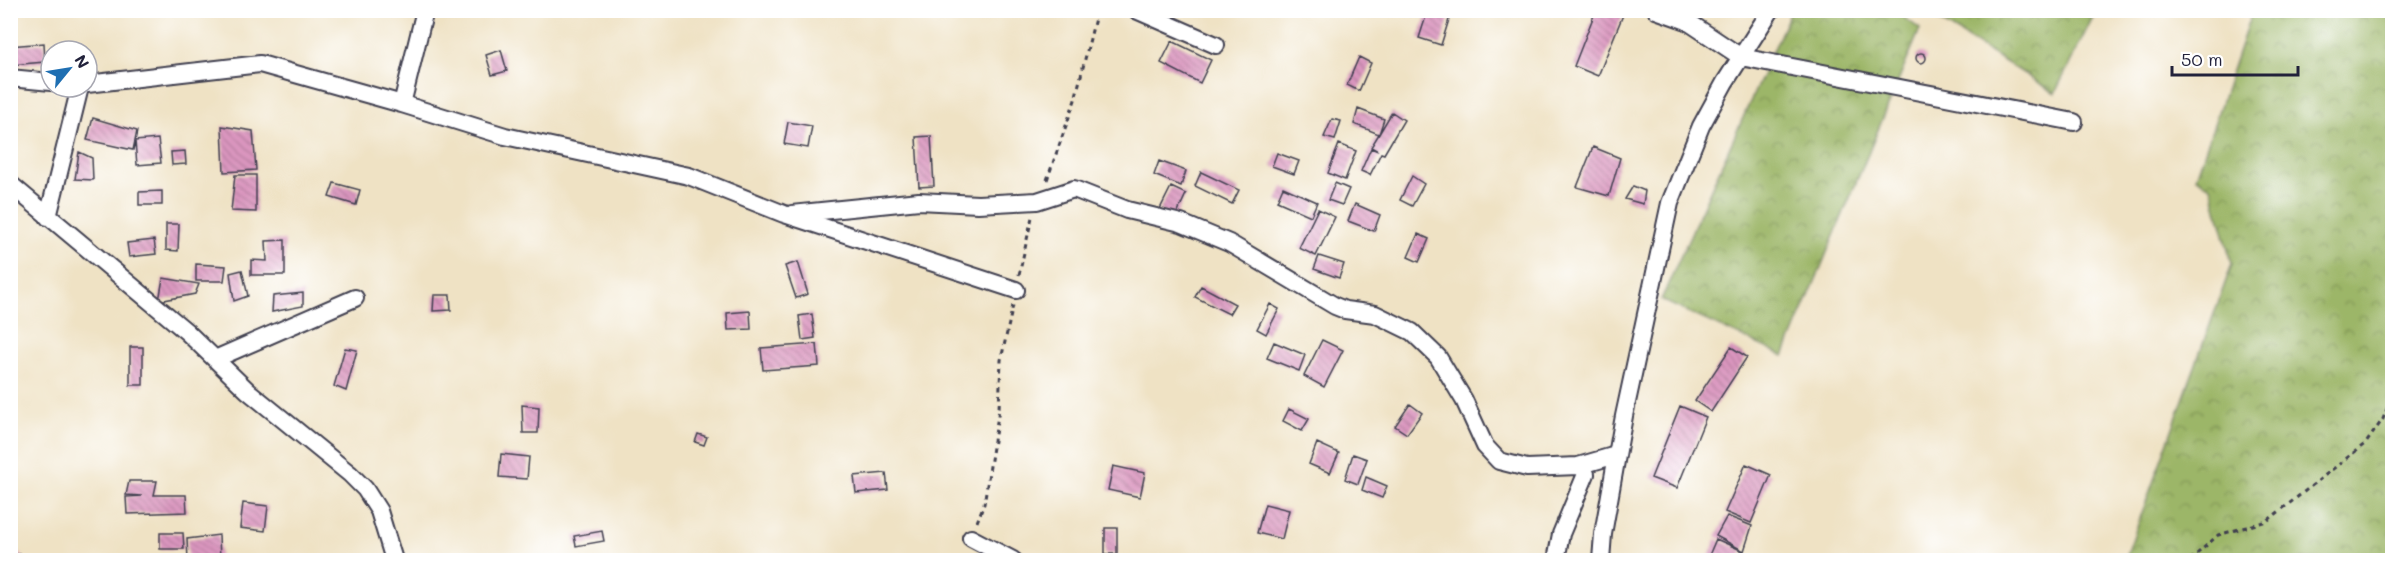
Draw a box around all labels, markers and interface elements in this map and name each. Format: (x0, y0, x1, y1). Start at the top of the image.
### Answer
north arrow (39, 39, 99, 99)
scale bar (2172, 39, 2298, 77)
text: 50 m (2181, 47, 2223, 71)
text: N (70, 51, 95, 72)

